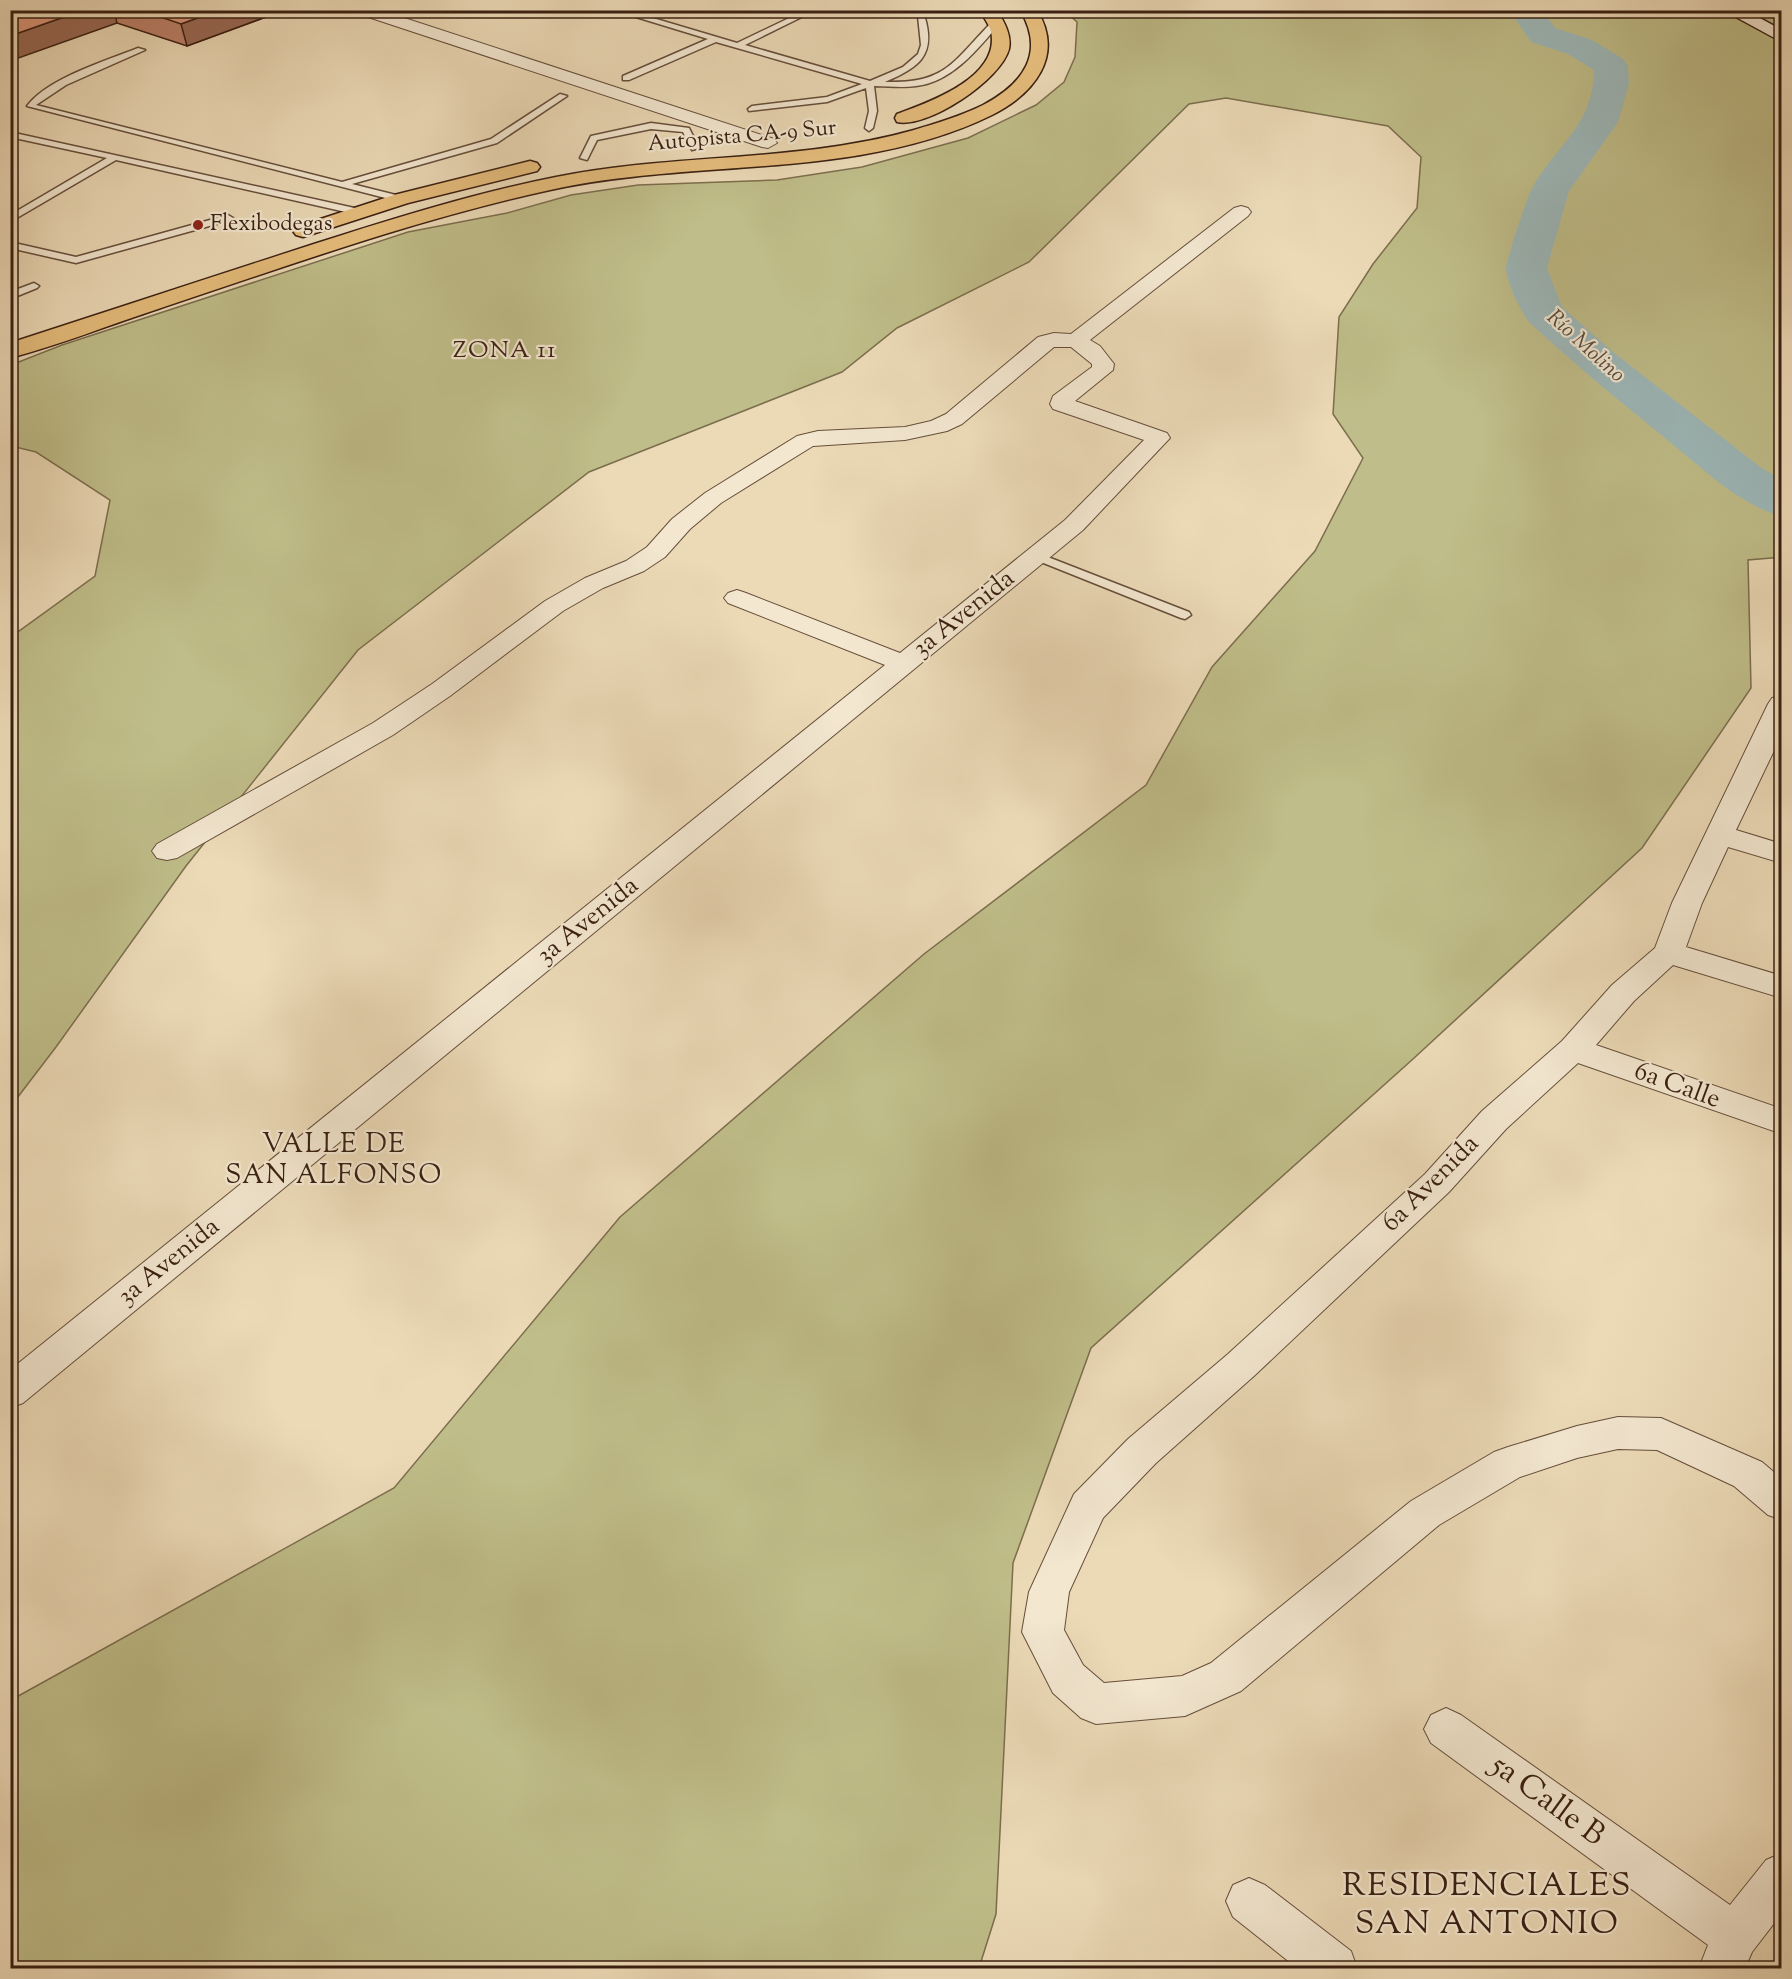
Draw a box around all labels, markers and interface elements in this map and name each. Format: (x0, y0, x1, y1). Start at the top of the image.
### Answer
street label: Autopista CA-9 Sur (646, 113, 838, 161)
place label: Flexibodegas (210, 209, 332, 241)
marker: Flexibodegas (191, 218, 205, 232)
water label: Río Molino (1539, 303, 1632, 391)
district label: ZONA 11 (453, 334, 557, 368)
street label: 3a Avenida (905, 561, 1023, 667)
street label: 3a Avenida (529, 868, 647, 974)
street label: 6a Calle (1629, 1053, 1725, 1119)
district label: VALLE DE SAN ALFONSO (225, 1126, 443, 1196)
street label: 6a Avenida (1374, 1127, 1488, 1241)
street label: 3a Avenida (110, 1209, 228, 1315)
street label: 5a Calle B (1478, 1742, 1614, 1858)
district label: RESIDENCIALES SAN ANTONIO (1342, 1863, 1632, 1949)

